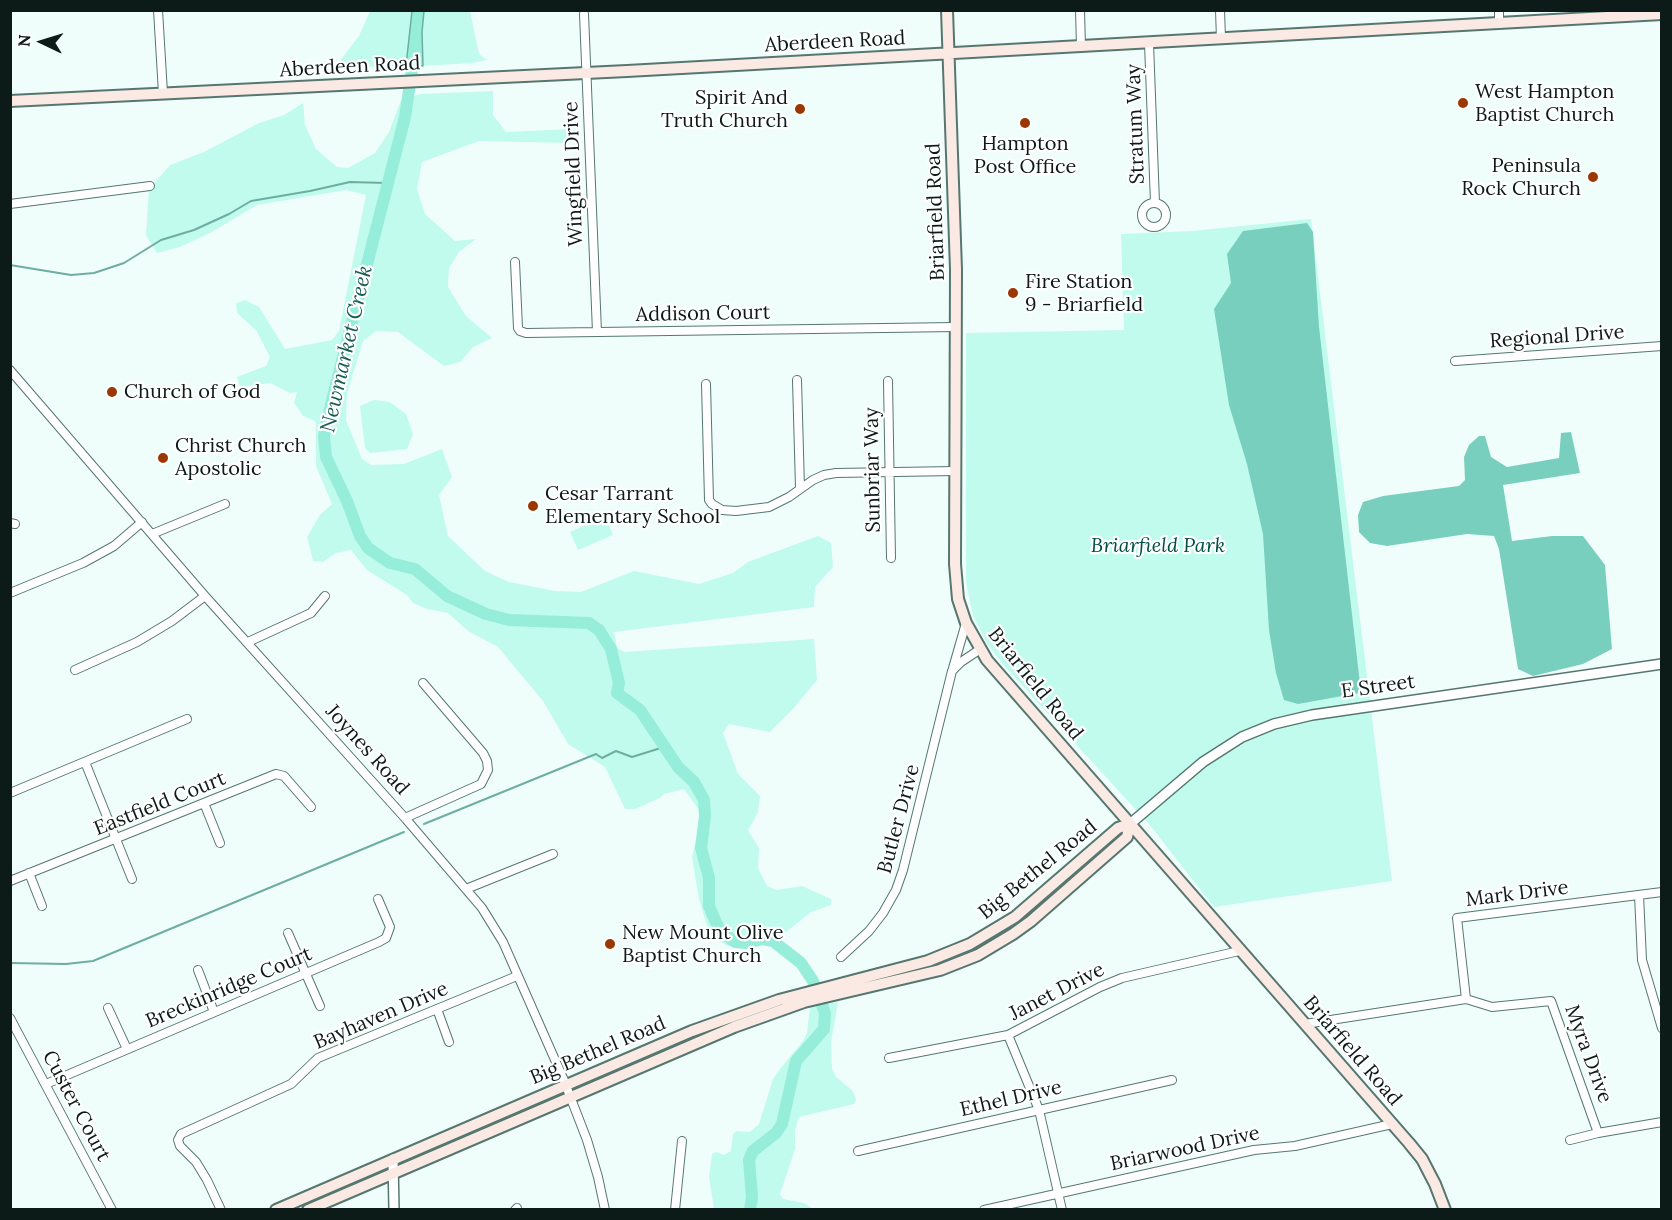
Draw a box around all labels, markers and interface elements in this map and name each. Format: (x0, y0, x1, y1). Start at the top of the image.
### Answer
north arrow (12, 12, 72, 72)
street label: Aberdeen Road (764, 26, 906, 58)
text: N (14, 34, 34, 48)
street label: Aberdeen Road (279, 51, 421, 83)
street label: Stratum Way (1122, 63, 1150, 185)
place label: West Hampton Baptist Church (1475, 80, 1614, 127)
place label: Spirit And Truth Church (661, 86, 788, 133)
marker: West Hampton Baptist Church (1456, 96, 1470, 110)
street label: Wingfield Drive (559, 101, 589, 247)
marker: Spirit And Truth Church (793, 102, 807, 116)
marker: Hampton Post Office (1018, 116, 1032, 130)
place label: Hampton Post Office (974, 132, 1076, 179)
street label: Briarfield Road (922, 143, 950, 281)
place label: Peninsula Rock Church (1461, 154, 1581, 201)
marker: Peninsula Rock Church (1586, 170, 1600, 184)
water label: Newmarket Creek (316, 263, 378, 435)
place label: Fire Station 9 - Briarfield (1025, 270, 1143, 317)
marker: Fire Station 9 - Briarfield (1006, 286, 1020, 300)
street label: Addison Court (636, 301, 770, 327)
street label: Regional Drive (1489, 320, 1625, 354)
place label: Church of God (124, 380, 261, 404)
marker: Church of God (105, 385, 119, 399)
street label: Sunbriar Way (860, 407, 886, 533)
place label: Christ Church Apostolic (175, 434, 307, 481)
marker: Christ Church Apostolic (156, 451, 170, 465)
place label: Cesar Tarrant Elementary School (545, 482, 720, 529)
marker: Cesar Tarrant Elementary School (526, 499, 540, 513)
park label: Briarfield Park (1091, 534, 1225, 558)
street label: Briarfield Road (982, 623, 1088, 745)
street label: E Street (1339, 670, 1417, 704)
street label: Joynes Road (320, 700, 414, 800)
street label: Butler Drive (873, 762, 925, 876)
street label: Eastfield Court (91, 767, 229, 841)
street label: Big Bethel Road (974, 815, 1102, 925)
street label: Mark Drive (1464, 876, 1570, 912)
place label: New Mount Olive Baptist Church (622, 921, 784, 968)
marker: New Mount Olive Baptist Church (603, 937, 617, 951)
street label: Breckinridge Court (142, 942, 316, 1034)
street label: Janet Drive (1006, 958, 1108, 1026)
street label: Bayhaven Drive (310, 977, 452, 1055)
street label: Briarfield Road (1298, 991, 1406, 1111)
street label: Myra Drive (1559, 1002, 1617, 1106)
street label: Big Bethel Road (527, 1012, 669, 1090)
street label: Custer Court (37, 1047, 115, 1165)
street label: Ethel Drive (958, 1076, 1064, 1122)
street label: Briarwood Drive (1108, 1121, 1262, 1177)

